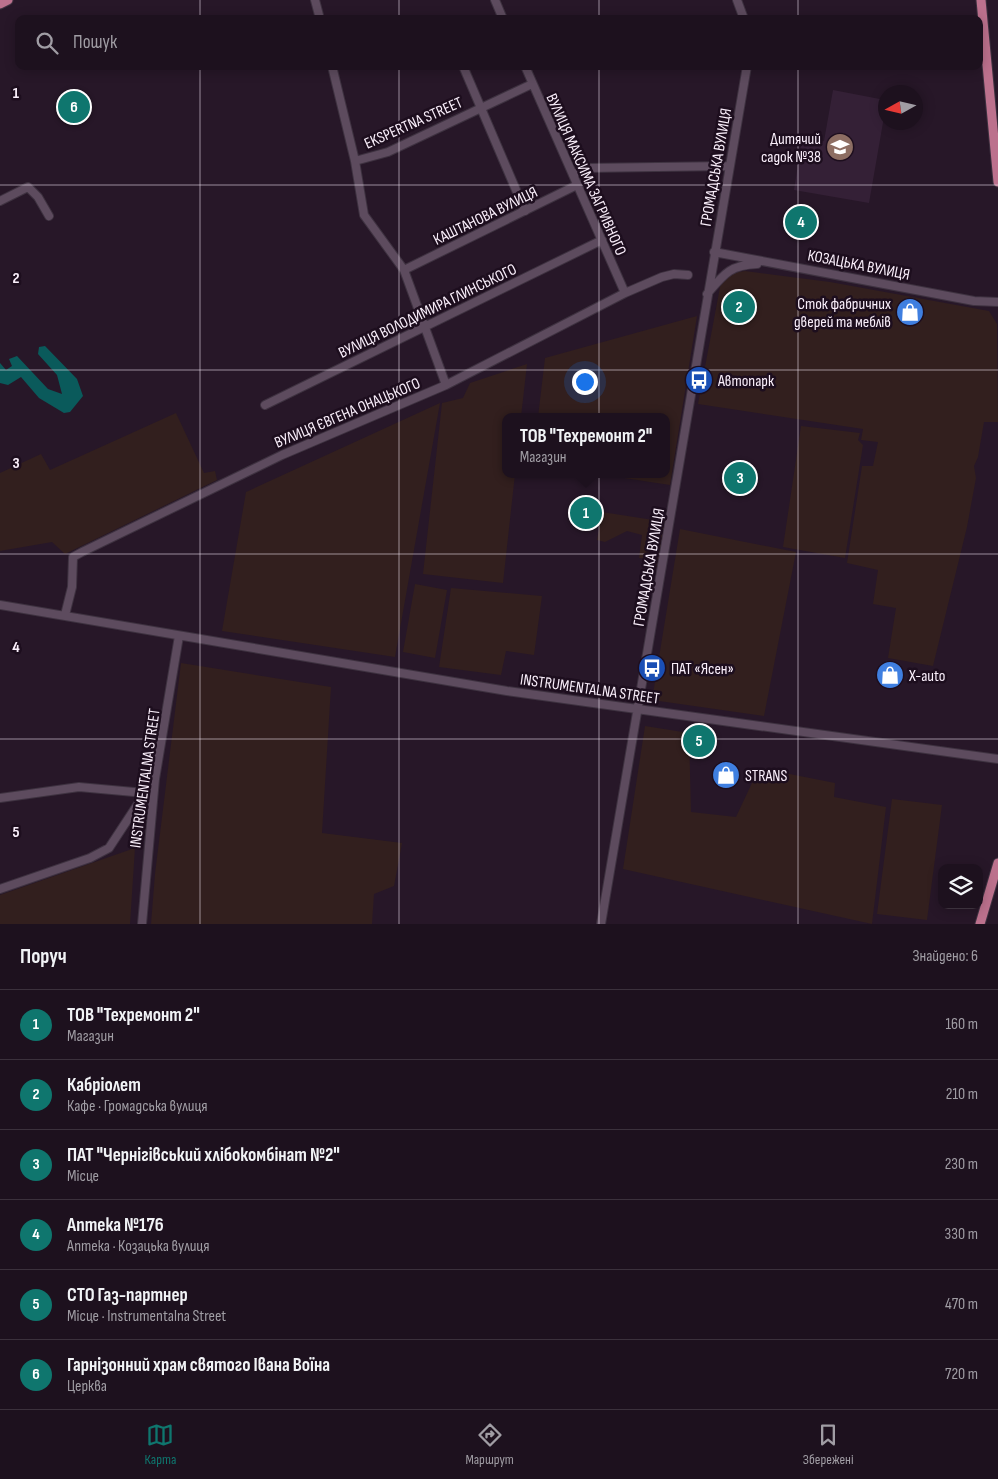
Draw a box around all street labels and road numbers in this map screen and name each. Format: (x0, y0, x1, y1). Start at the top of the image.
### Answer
street label: ВУЛИЦЯ МАКСИМА ЗАГРИВНОГО (541, 91, 630, 259)
street label: EKSPERTNA STREET (362, 93, 466, 154)
street label: ГРОМАДСЬКА ВУЛИЦЯ (697, 107, 736, 228)
street label: КАШТАНОВА ВУЛИЦЯ (430, 183, 541, 250)
street label: КОЗАЦЬКА ВУЛИЦЯ (806, 246, 911, 285)
street label: ВУЛИЦЯ ВОЛОДИМИРА ГЛИНСЬКОГО (336, 260, 520, 363)
street label: ВУЛИЦЯ ЄВГЕНА ОНАЦЬКОГО (272, 374, 423, 453)
street label: ГРОМАДСЬКА ВУЛИЦЯ (630, 507, 669, 628)
street label: INSTRUMENTALNA STREET (519, 670, 661, 709)
street label: INSTRUMENTALNA STREET (126, 707, 165, 849)

